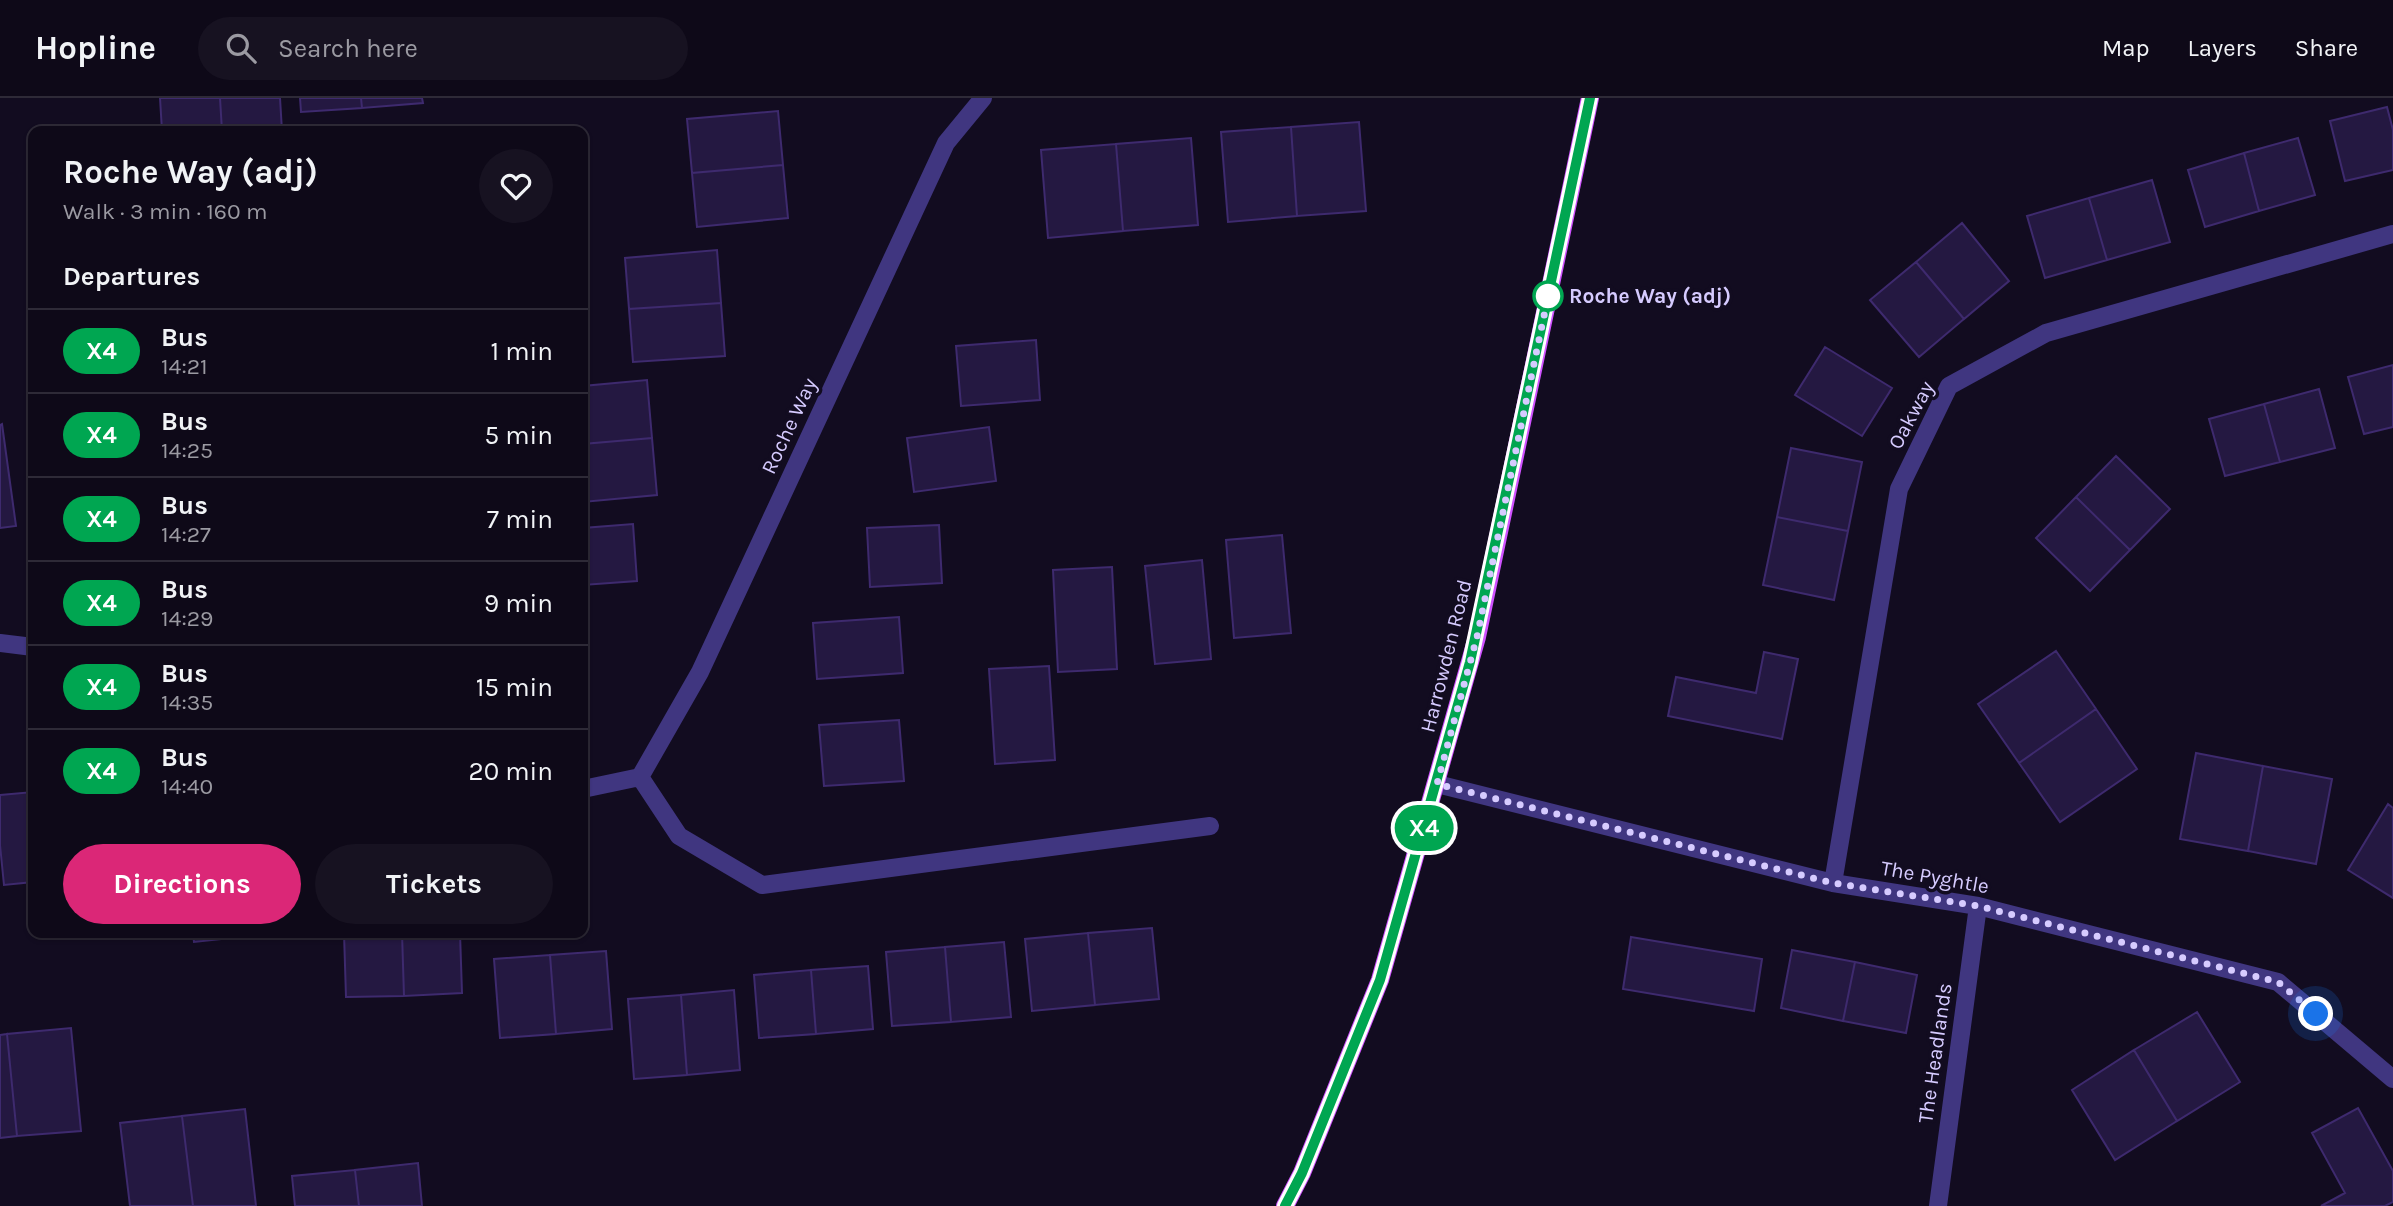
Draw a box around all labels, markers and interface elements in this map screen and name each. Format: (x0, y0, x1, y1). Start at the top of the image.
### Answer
search box (198, 17, 688, 80)
text: Hopline (35, 29, 156, 67)
icon: search (222, 29, 260, 67)
text: Search here (278, 33, 418, 64)
text: Map (2102, 34, 2150, 62)
text: Layers (2188, 34, 2257, 62)
text: Share (2295, 34, 2358, 62)
button: heart (479, 149, 553, 223)
text: Roche Way (adj) (63, 153, 318, 191)
text: Walk · 3 min · 160 m (63, 198, 268, 225)
text: Departures (63, 261, 200, 292)
marker: Roche Way (adj) (1533, 281, 1563, 311)
place label: Roche Way (adj) (1569, 284, 1731, 308)
text: Bus (161, 322, 208, 353)
text: 1 min (490, 336, 553, 367)
text: X4 (86, 337, 117, 365)
text: 14:21 (161, 353, 208, 380)
street label: Roche Way (756, 374, 822, 478)
street label: Oakway (1883, 377, 1939, 453)
text: Bus (161, 406, 208, 437)
text: 5 min (484, 420, 553, 451)
text: X4 (86, 421, 117, 449)
text: 14:25 (161, 437, 213, 464)
text: Bus (161, 490, 208, 521)
text: 7 min (487, 504, 553, 535)
text: X4 (86, 505, 117, 533)
text: 14:27 (161, 521, 211, 548)
text: Bus (161, 574, 208, 605)
street label: Harrowden Road (1415, 577, 1477, 735)
text: 9 min (484, 588, 553, 619)
text: X4 (86, 589, 117, 617)
text: 14:29 (161, 605, 213, 632)
text: Bus (161, 658, 208, 689)
text: 15 min (476, 672, 553, 703)
text: X4 (86, 673, 117, 701)
text: 14:35 (161, 689, 213, 716)
text: Bus (161, 742, 208, 773)
text: 20 min (469, 756, 553, 787)
text: X4 (86, 757, 117, 785)
text: 14:40 (161, 773, 213, 800)
line badge: X4 (1392, 805, 1456, 851)
text: X4 (1409, 814, 1439, 842)
button: Directions (63, 844, 301, 924)
button: Tickets (315, 844, 553, 924)
street label: The Pyghtle (1879, 856, 1991, 898)
street label: The Headlands (1913, 981, 1957, 1125)
your location (2298, 996, 2333, 1031)

